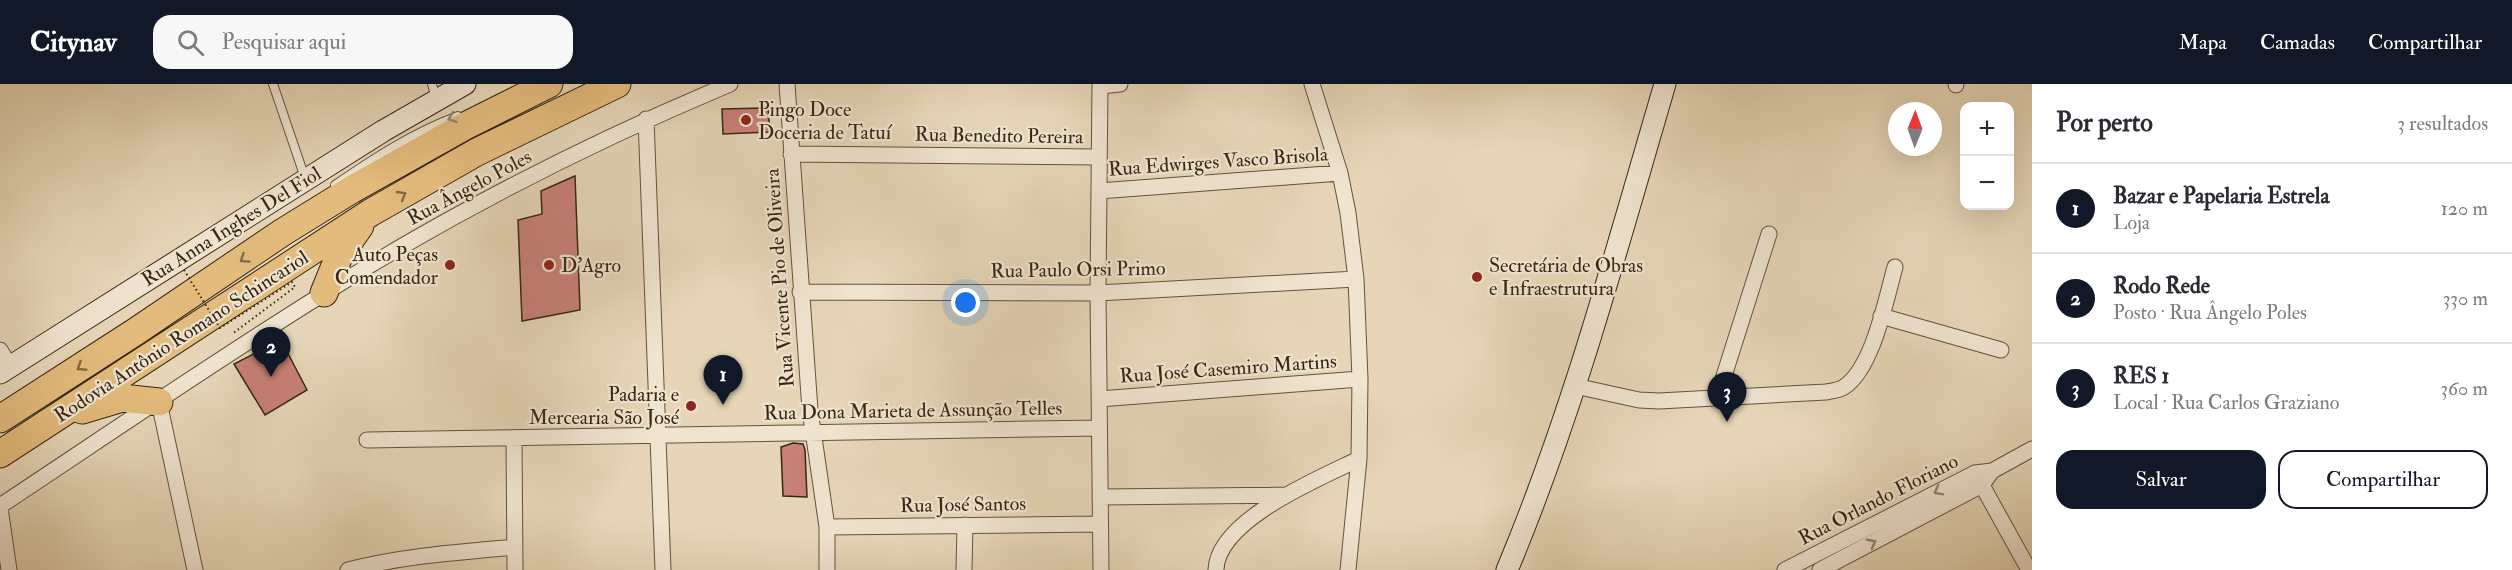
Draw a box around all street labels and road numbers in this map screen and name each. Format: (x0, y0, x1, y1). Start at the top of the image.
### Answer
street label: Rua Benedito Pereira (914, 122, 1084, 149)
street label: Rua Edwirges Vasco Brisola (1107, 141, 1330, 182)
street label: Rua Ângelo Poles (402, 144, 536, 231)
street label: Rua Anna Inghes Del Fiol (137, 161, 326, 292)
street label: Rua Vicente Pio de Oliveira (759, 167, 800, 388)
street label: Rodovia Antônio Romano Schincariol (49, 245, 313, 428)
street label: Rua Paulo Orsi Primo (990, 255, 1166, 284)
street label: Rua José Casemiro Martins (1119, 348, 1338, 389)
street label: Rua Dona Marieta de Assunção Telles (764, 395, 1063, 426)
street label: Rua Orlando Floriano (1794, 448, 1962, 551)
street label: Rua José Santos (900, 491, 1026, 518)

